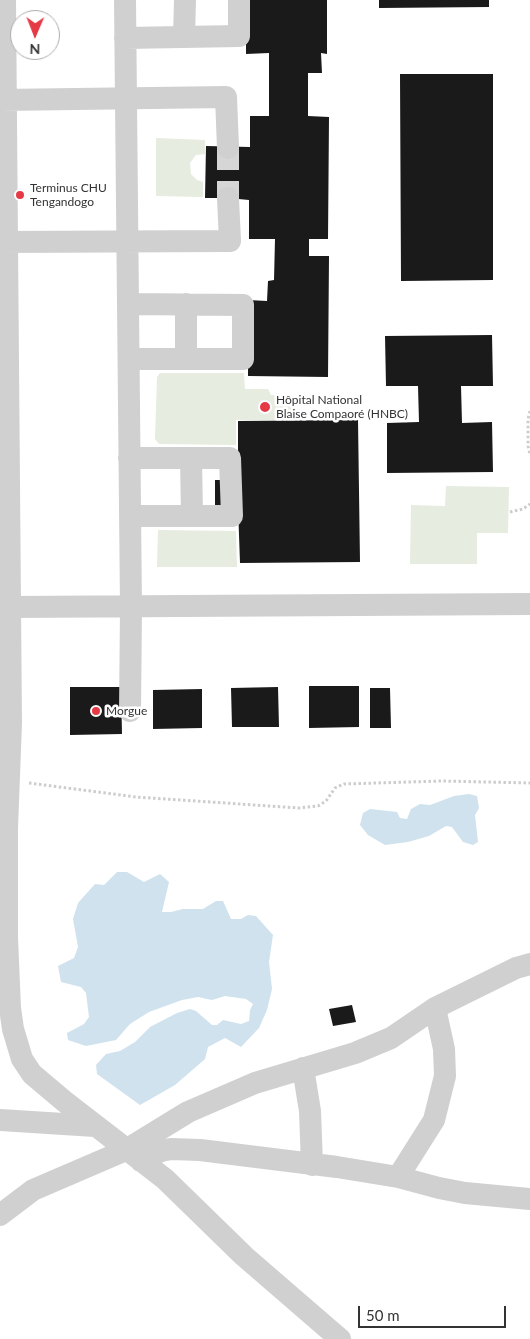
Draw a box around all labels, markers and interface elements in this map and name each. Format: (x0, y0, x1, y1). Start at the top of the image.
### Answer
north arrow (10, 10, 60, 60)
text: N (29, 41, 40, 58)
place label: Terminus CHU Tengandogo (30, 181, 107, 209)
marker: Terminus CHU Tengandogo (14, 189, 26, 201)
place label: Hôpital National Blaise Compaoré (HNBC) (276, 393, 408, 421)
marker: Hôpital National Blaise Compaoré (HNBC) (258, 400, 272, 414)
place label: Morgue (106, 704, 147, 718)
marker: Morgue (90, 705, 102, 717)
scale bar (360, 1296, 508, 1328)
text: 50 m (366, 1306, 400, 1324)

